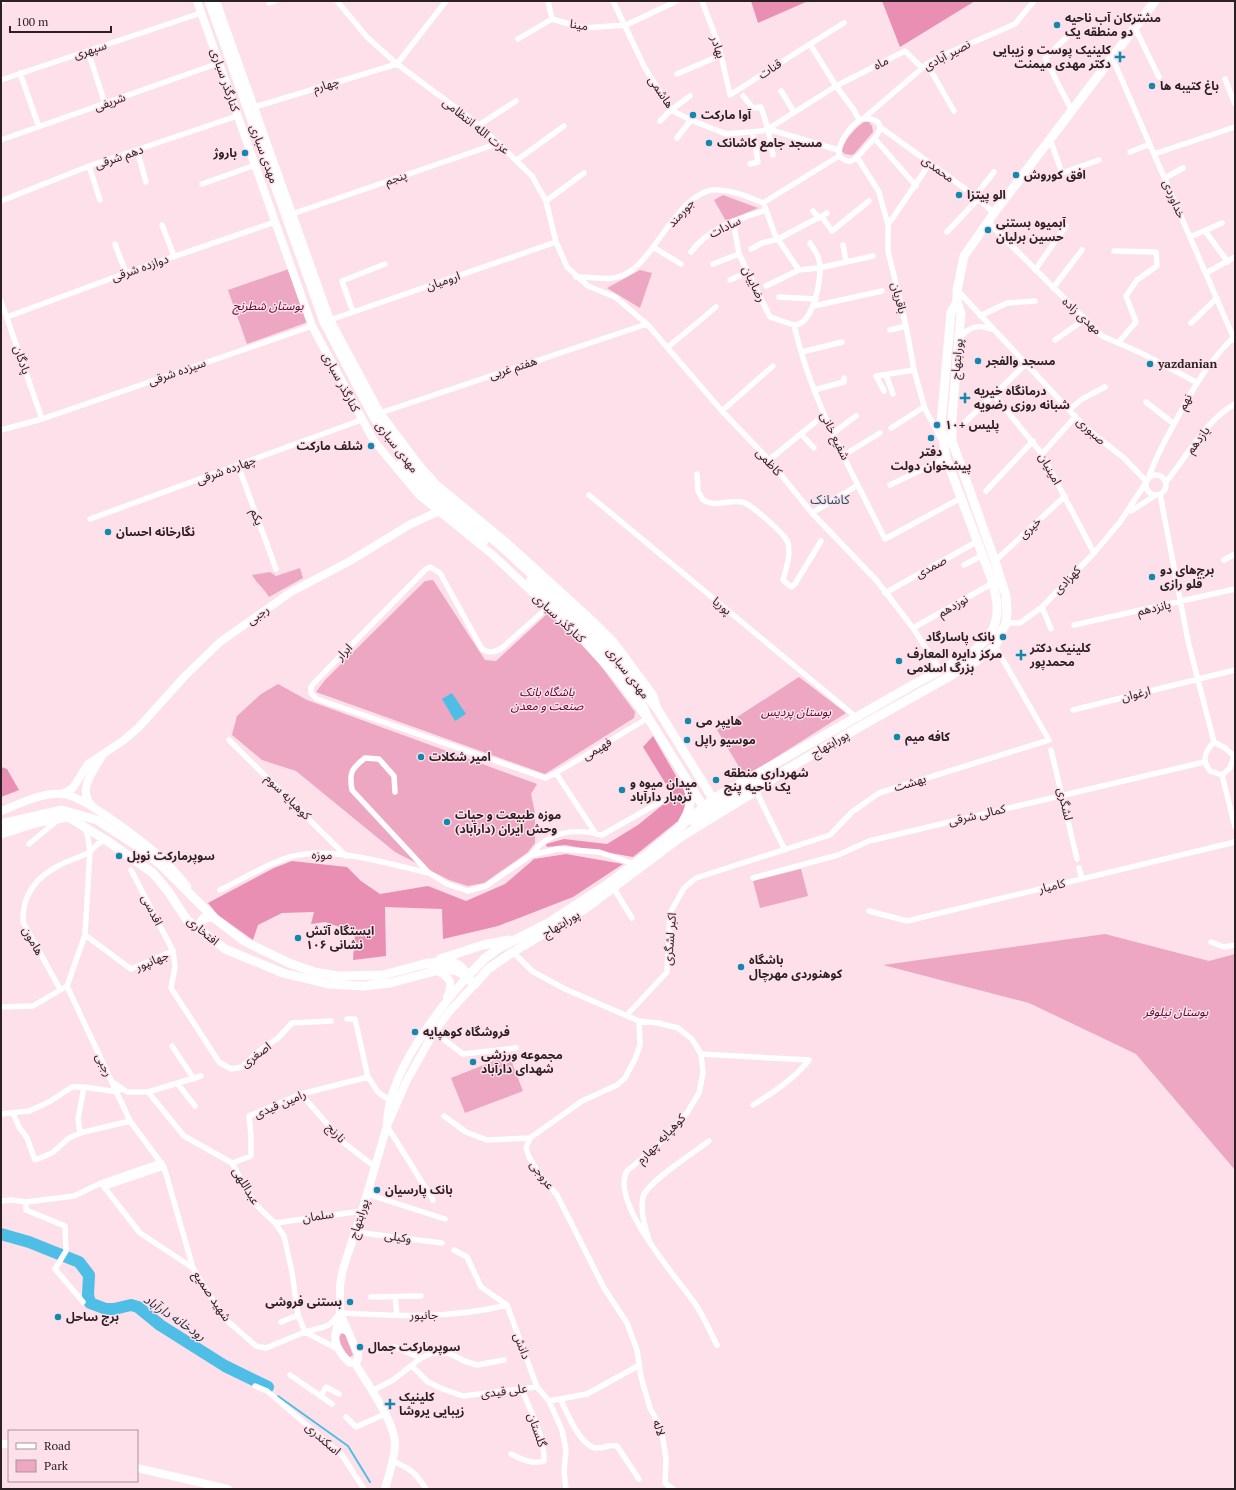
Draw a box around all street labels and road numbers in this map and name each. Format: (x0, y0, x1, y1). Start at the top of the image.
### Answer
street label: مینا (569, 16, 589, 33)
street label: بهادر (708, 33, 729, 60)
street label: نصیر آبادی (921, 36, 973, 73)
street label: سپهری (71, 37, 109, 63)
street label: کنارگذر سباری (208, 46, 244, 114)
street label: ماه (871, 53, 891, 73)
street label: قنات (755, 56, 784, 82)
street label: چهارم (311, 73, 341, 97)
street label: هاشمی (645, 73, 678, 111)
street label: شریفی (92, 89, 128, 114)
street label: عزت الله انتظامی (440, 94, 513, 157)
street label: مهدی سباری (247, 122, 282, 185)
street label: دهم شرقی (93, 141, 146, 174)
street label: محمدی (919, 152, 957, 185)
street label: پنجم (383, 167, 409, 190)
street label: خداوردی (1160, 177, 1189, 220)
street label: جورمند (664, 195, 697, 230)
street label: سادات (706, 212, 743, 241)
street label: دوازده شرقی (109, 251, 171, 284)
street label: رضاییان (739, 263, 770, 304)
street label: ارومیان (424, 268, 462, 293)
street label: باقریان (888, 281, 911, 315)
street label: مهدی زاده (1060, 294, 1105, 338)
street label: پورابتهاج (947, 338, 968, 380)
street label: پادگان (10, 343, 34, 377)
street label: کنارگذر سباری (319, 349, 364, 415)
street label: هفتم غربی (487, 353, 539, 384)
street label: سیزده شرقی (146, 355, 208, 388)
street label: نهم (1174, 391, 1197, 413)
street label: شفیع خانی (816, 409, 854, 463)
street label: صبوری (1074, 414, 1109, 448)
street label: مهدی سباری (373, 418, 422, 476)
street label: یازدهم (1182, 423, 1214, 458)
street label: کاظمی (753, 445, 786, 479)
street label: امینیان (1036, 450, 1065, 487)
street label: چهارده شرقی (194, 452, 258, 488)
street label: یکم (246, 507, 267, 528)
street label: خیری (1015, 513, 1044, 542)
street label: صمدی (913, 552, 949, 581)
street label: کهزادی (1050, 562, 1084, 597)
street label: کنارگذر سباری (530, 590, 589, 646)
street label: نوزدهم (935, 591, 971, 622)
street label: پوریا (709, 593, 735, 619)
street label: پانزدهم (1136, 597, 1173, 620)
street label: رجبی (244, 602, 272, 628)
street label: ابرار (331, 640, 355, 664)
street label: مهدی سباری (604, 644, 653, 702)
street label: ارغوان (1120, 683, 1152, 704)
street label: پورابتهاج (808, 727, 852, 762)
street label: فهیمی (579, 734, 614, 763)
street label: کوهپایه سوم (261, 771, 315, 825)
street label: بهشت (892, 771, 928, 795)
street label: لشگری (1054, 786, 1077, 822)
street label: کمالی شرقی (947, 800, 1008, 828)
street label: موزه (312, 847, 333, 862)
street label: کامیار (1036, 875, 1068, 896)
street label: اقدسی (138, 892, 167, 928)
street label: پورابتهاج (539, 907, 583, 942)
street label: اکبر لشگری (660, 912, 679, 966)
street label: افتخاری (184, 913, 223, 948)
street label: هامون (19, 924, 47, 958)
street label: جهانپور (132, 947, 171, 975)
street label: اصغری (238, 1038, 274, 1071)
street label: رجبی (93, 1051, 116, 1079)
street label: رامین قیدی (252, 1086, 308, 1121)
street label: کوهپایه چهارم (633, 1110, 690, 1168)
street label: نارنج (322, 1120, 349, 1147)
street label: عروجی (527, 1157, 558, 1192)
street label: عبداللهی (229, 1164, 263, 1207)
street label: پورابتهاج (345, 1197, 374, 1241)
street label: سلمان (301, 1206, 335, 1225)
street label: وکیلی (384, 1227, 413, 1246)
street label: شهید صمیع (188, 1268, 235, 1325)
street label: جانپور (409, 1307, 438, 1323)
street label: دانش (511, 1331, 534, 1361)
street label: علی قیدی (480, 1380, 528, 1401)
street label: گلستان (525, 1411, 551, 1450)
street label: لاله (650, 1418, 669, 1438)
street label: اسکندری (302, 1419, 344, 1458)

